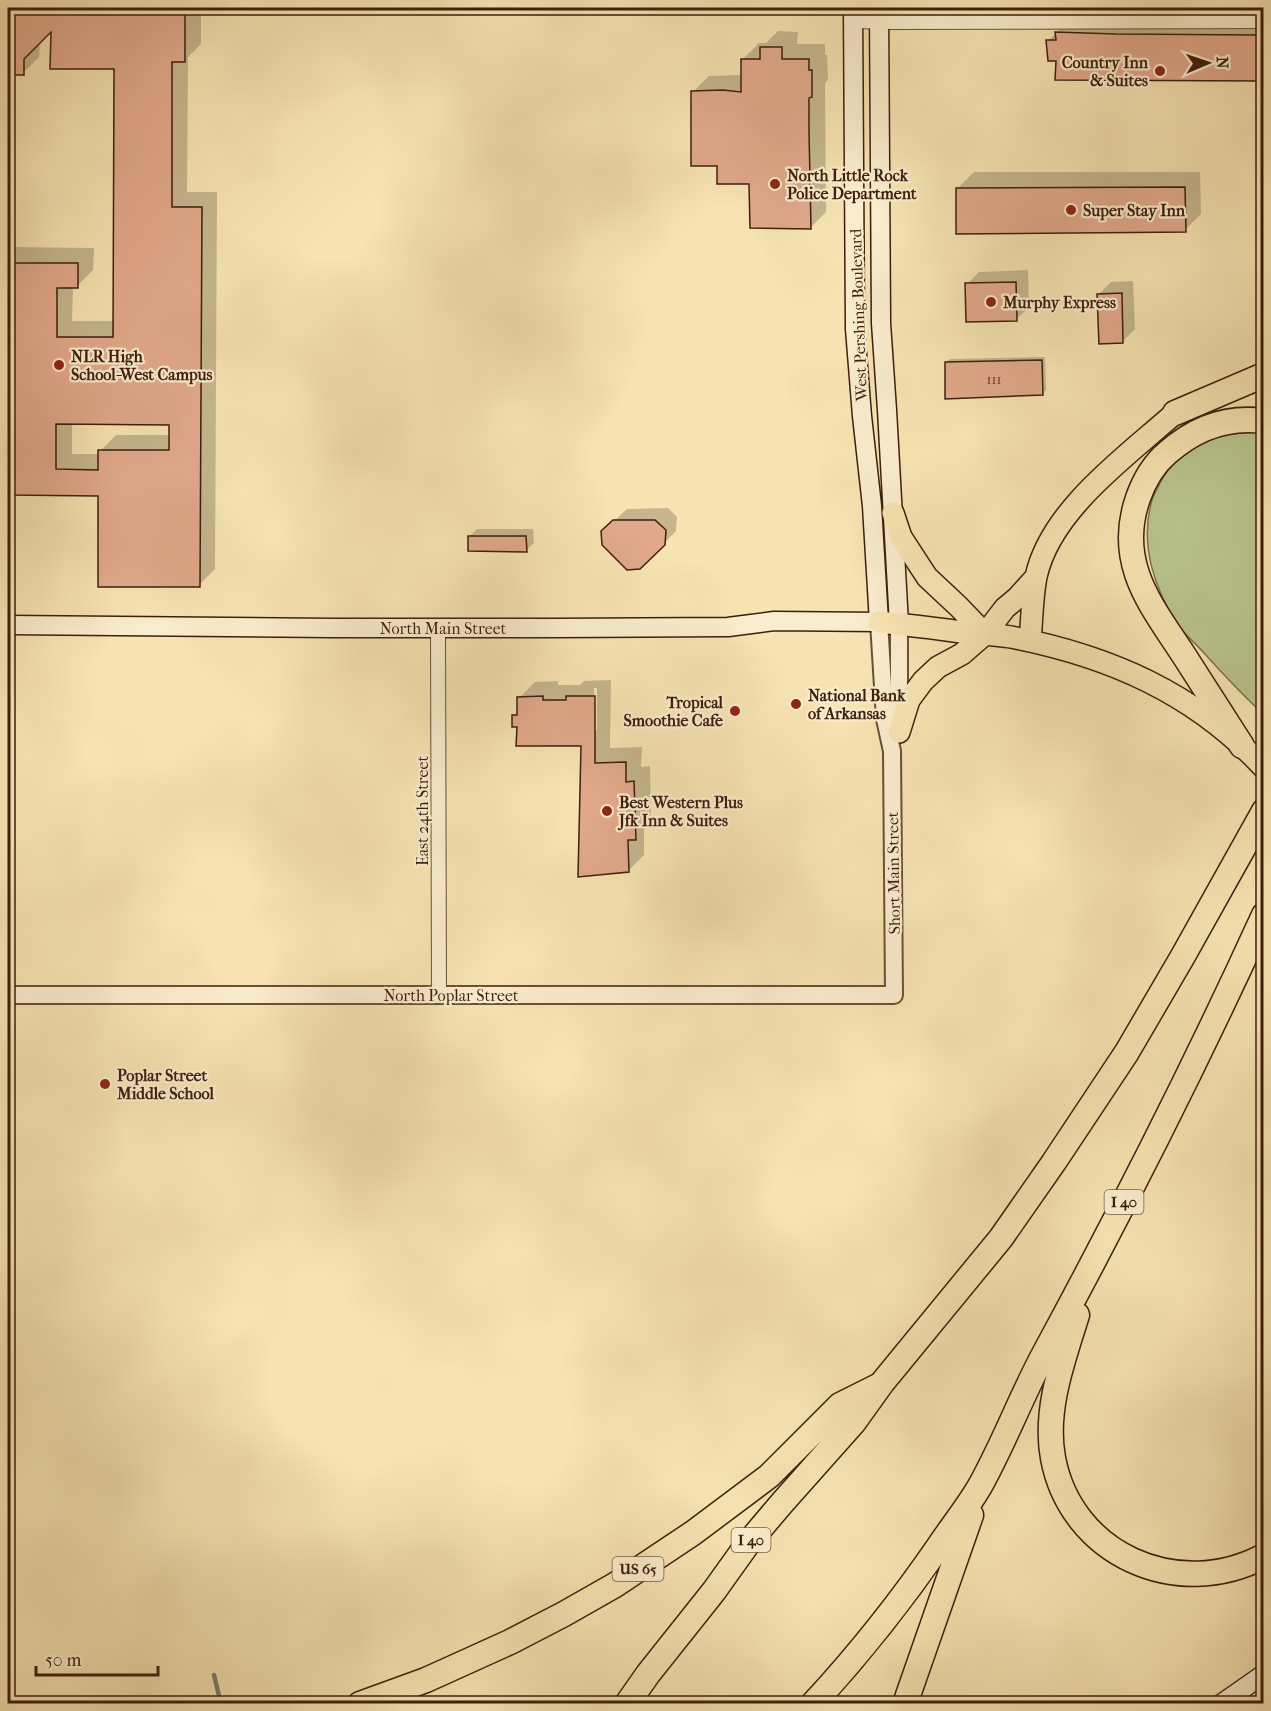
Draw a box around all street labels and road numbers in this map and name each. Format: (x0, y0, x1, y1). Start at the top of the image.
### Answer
street label: West Pershing Boulevard (846, 228, 871, 403)
street label: North Main Street (380, 619, 507, 638)
street label: East 24th Street (413, 756, 432, 866)
street label: Short Main Street (883, 811, 904, 935)
street label: North Poplar Street (383, 986, 519, 1005)
road number: I 40 (1104, 1190, 1144, 1214)
road number: I 40 (732, 1528, 771, 1552)
road number: US 65 (612, 1557, 664, 1581)

